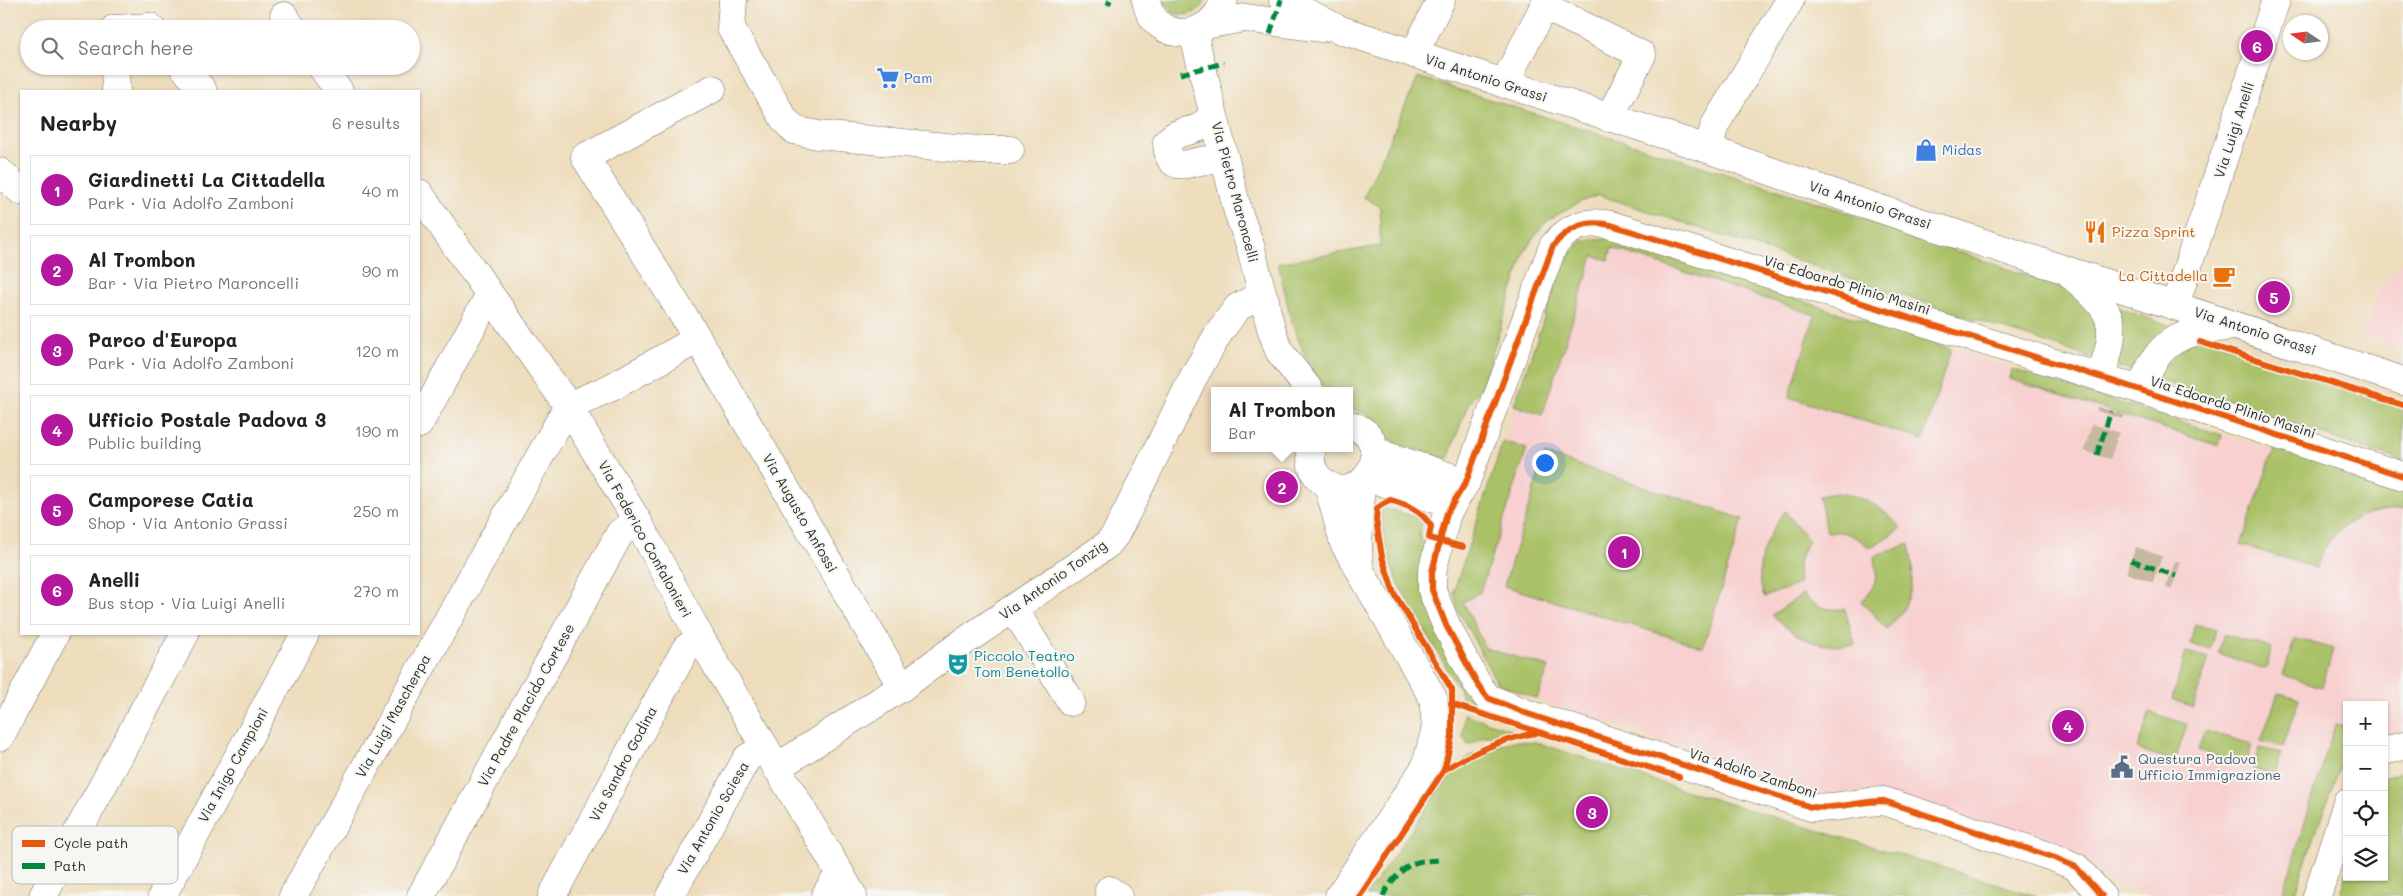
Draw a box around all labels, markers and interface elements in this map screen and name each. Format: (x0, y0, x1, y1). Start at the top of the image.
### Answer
north arrow (2283, 15, 2328, 60)
search box (20, 20, 420, 75)
pin: 6 (2241, 27, 2273, 65)
icon: search (38, 34, 66, 62)
text: Search here (78, 35, 194, 60)
street label: Via Antonio Grassi (1423, 49, 1550, 106)
supermarket icon: Pam (875, 65, 901, 91)
place label: Pam (904, 68, 932, 87)
street label: Via Luigi Anelli (2209, 79, 2258, 180)
text: Nearby (40, 109, 117, 136)
text: 6 results (332, 112, 400, 133)
street label: Via Pietro Maroncelli (1208, 119, 1263, 264)
shop icon: Midas (1913, 137, 1939, 163)
place label: Midas (1942, 140, 1982, 159)
text: Giardinetti La Cittadella (88, 167, 325, 192)
street label: Via Antonio Grassi (1807, 176, 1934, 233)
text: 1 (53, 180, 61, 201)
text: 40 m (362, 180, 399, 201)
text: Park · Via Adolfo Zamboni (88, 192, 294, 213)
restaurant icon: Pizza Sprint (2082, 219, 2108, 245)
place label: Pizza Sprint (2112, 222, 2195, 241)
text: Al Trombon (88, 247, 195, 272)
street label: Via Edoardo Plinio Masini (1762, 250, 1933, 319)
text: 2 (53, 260, 61, 281)
text: 90 m (362, 260, 399, 281)
cafe icon: La Cittadella (2211, 263, 2237, 289)
place label: La Cittadella (2119, 266, 2208, 285)
text: Bar · Via Pietro Maroncelli (88, 272, 299, 293)
pin: 5 (2258, 278, 2290, 316)
street label: Via Antonio Grassi (2192, 302, 2319, 359)
text: Parco d'Europa (88, 327, 238, 352)
text: 3 (52, 340, 62, 361)
text: 120 m (355, 340, 399, 361)
text: Park · Via Adolfo Zamboni (88, 352, 294, 373)
street label: Via Edoardo Plinio Masini (2148, 371, 2318, 442)
popup (1211, 387, 1353, 452)
text: Al Trombon (1228, 397, 1336, 422)
text: Ufficio Postale Padova 3 (88, 407, 326, 432)
text: 4 (52, 420, 62, 441)
text: 190 m (355, 420, 399, 441)
text: Bar (1228, 422, 1256, 443)
text: Public building (88, 432, 201, 453)
street label: Via Augusto Anfossi (759, 450, 842, 576)
your location (1532, 450, 1558, 476)
street label: Via Federico Confalonieri (594, 457, 697, 621)
pin: 2 (1266, 468, 1298, 506)
text: Camporese Catia (88, 487, 254, 512)
text: 5 (52, 500, 62, 521)
text: 250 m (353, 500, 399, 521)
text: Shop · Via Antonio Grassi (88, 512, 288, 533)
pin: 1 (1608, 533, 1640, 571)
street label: Via Antonio Tonzig (995, 535, 1110, 624)
text: Anelli (88, 567, 140, 592)
text: 6 (52, 580, 62, 601)
text: 270 m (353, 580, 399, 601)
text: Bus stop · Via Luigi Anelli (88, 592, 285, 613)
street label: Via Padre Placido Cortese (473, 620, 578, 790)
place label: Piccolo Teatro Tom Benetollo (974, 646, 1075, 681)
street label: Via Luigi Mascherpa (351, 651, 434, 781)
theatre icon: Piccolo Teatro Tom Benetollo (945, 651, 971, 677)
map controls (2343, 701, 2388, 881)
button: + (2343, 701, 2388, 746)
street label: Via Sandro Godina (584, 703, 661, 825)
street label: Via Inigo Campioni (193, 704, 272, 826)
pin: 4 (2052, 707, 2084, 745)
street label: Via Adolfo Zamboni (1687, 743, 1820, 802)
button: − (2343, 746, 2388, 791)
place label: Questura Padova Ufficio Immigrazione (2138, 749, 2281, 784)
public building icon: Questura Padova Ufficio Immigrazione (2109, 754, 2135, 780)
street label: Via Antonio Sciesa (672, 758, 753, 878)
button: locate (2343, 791, 2388, 836)
pin: 3 (1576, 793, 1608, 831)
legend (12, 826, 178, 884)
text: Cycle path (54, 833, 128, 852)
button: layers (2343, 836, 2388, 881)
text: Path (54, 856, 85, 875)

